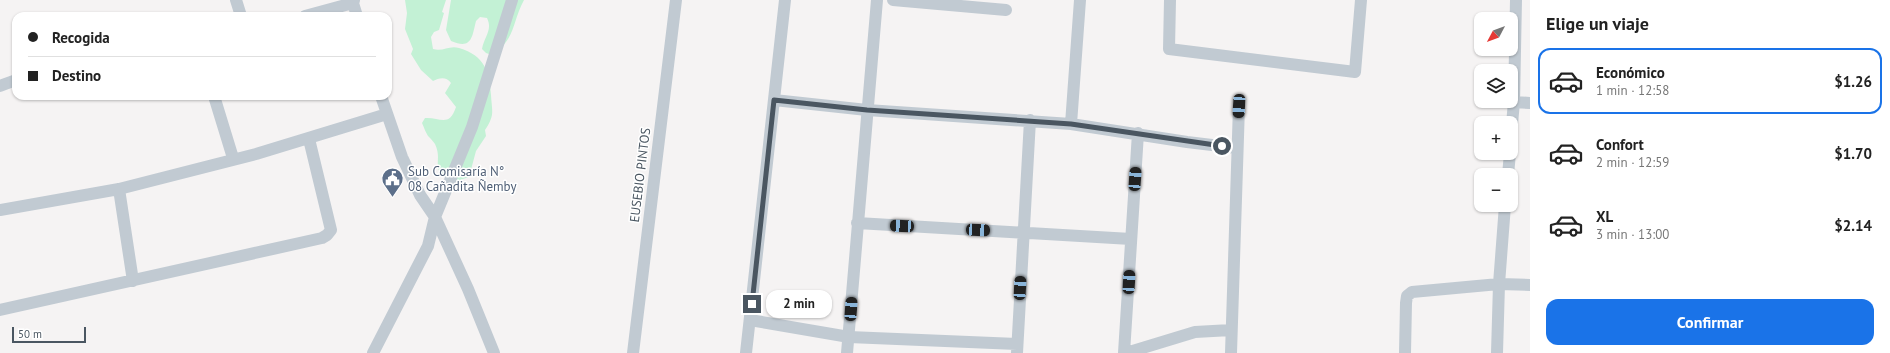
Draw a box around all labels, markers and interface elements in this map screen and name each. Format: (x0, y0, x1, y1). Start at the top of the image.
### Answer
north arrow (1474, 12, 1518, 56)
map controls (1474, 12, 1518, 212)
text: Elige un viaje (1546, 12, 1649, 35)
text: Recogida (52, 28, 110, 47)
icon: car (1548, 63, 1584, 99)
text: Económico (1596, 63, 1665, 82)
button: layers (1474, 64, 1518, 108)
text: Destino (52, 66, 101, 85)
text: $1.26 (1834, 72, 1872, 91)
text: 1 min · 12:58 (1596, 82, 1669, 99)
car (1232, 94, 1246, 118)
button: + (1474, 116, 1518, 160)
street label: EUSEBIO PINTOS (626, 127, 654, 223)
icon: car (1548, 135, 1584, 171)
text: Confort (1596, 135, 1644, 154)
route start (1213, 137, 1231, 155)
text: $1.70 (1834, 144, 1872, 163)
text: 2 min · 12:59 (1596, 154, 1669, 171)
place label: Sub Comisaría N° 08 Cañadita Ñemby (408, 163, 517, 195)
public building icon: Sub Comisaría N° 08 Cañadita Ñemby (379, 165, 405, 198)
car (1128, 167, 1142, 191)
button: − (1474, 168, 1518, 212)
icon: car (1548, 207, 1584, 243)
text: XL (1596, 207, 1613, 226)
text: $2.14 (1834, 216, 1872, 235)
car (890, 219, 914, 233)
car (966, 223, 990, 237)
text: 3 min · 13:00 (1596, 226, 1669, 243)
car (1122, 270, 1136, 294)
car (1013, 276, 1027, 300)
callout: 2 min (766, 290, 832, 318)
route end (743, 295, 761, 313)
text: 2 min (783, 295, 815, 312)
car (844, 297, 858, 321)
button: Confirmar (1546, 299, 1874, 345)
scale bar (12, 325, 86, 344)
text: 50 m (18, 327, 42, 341)

